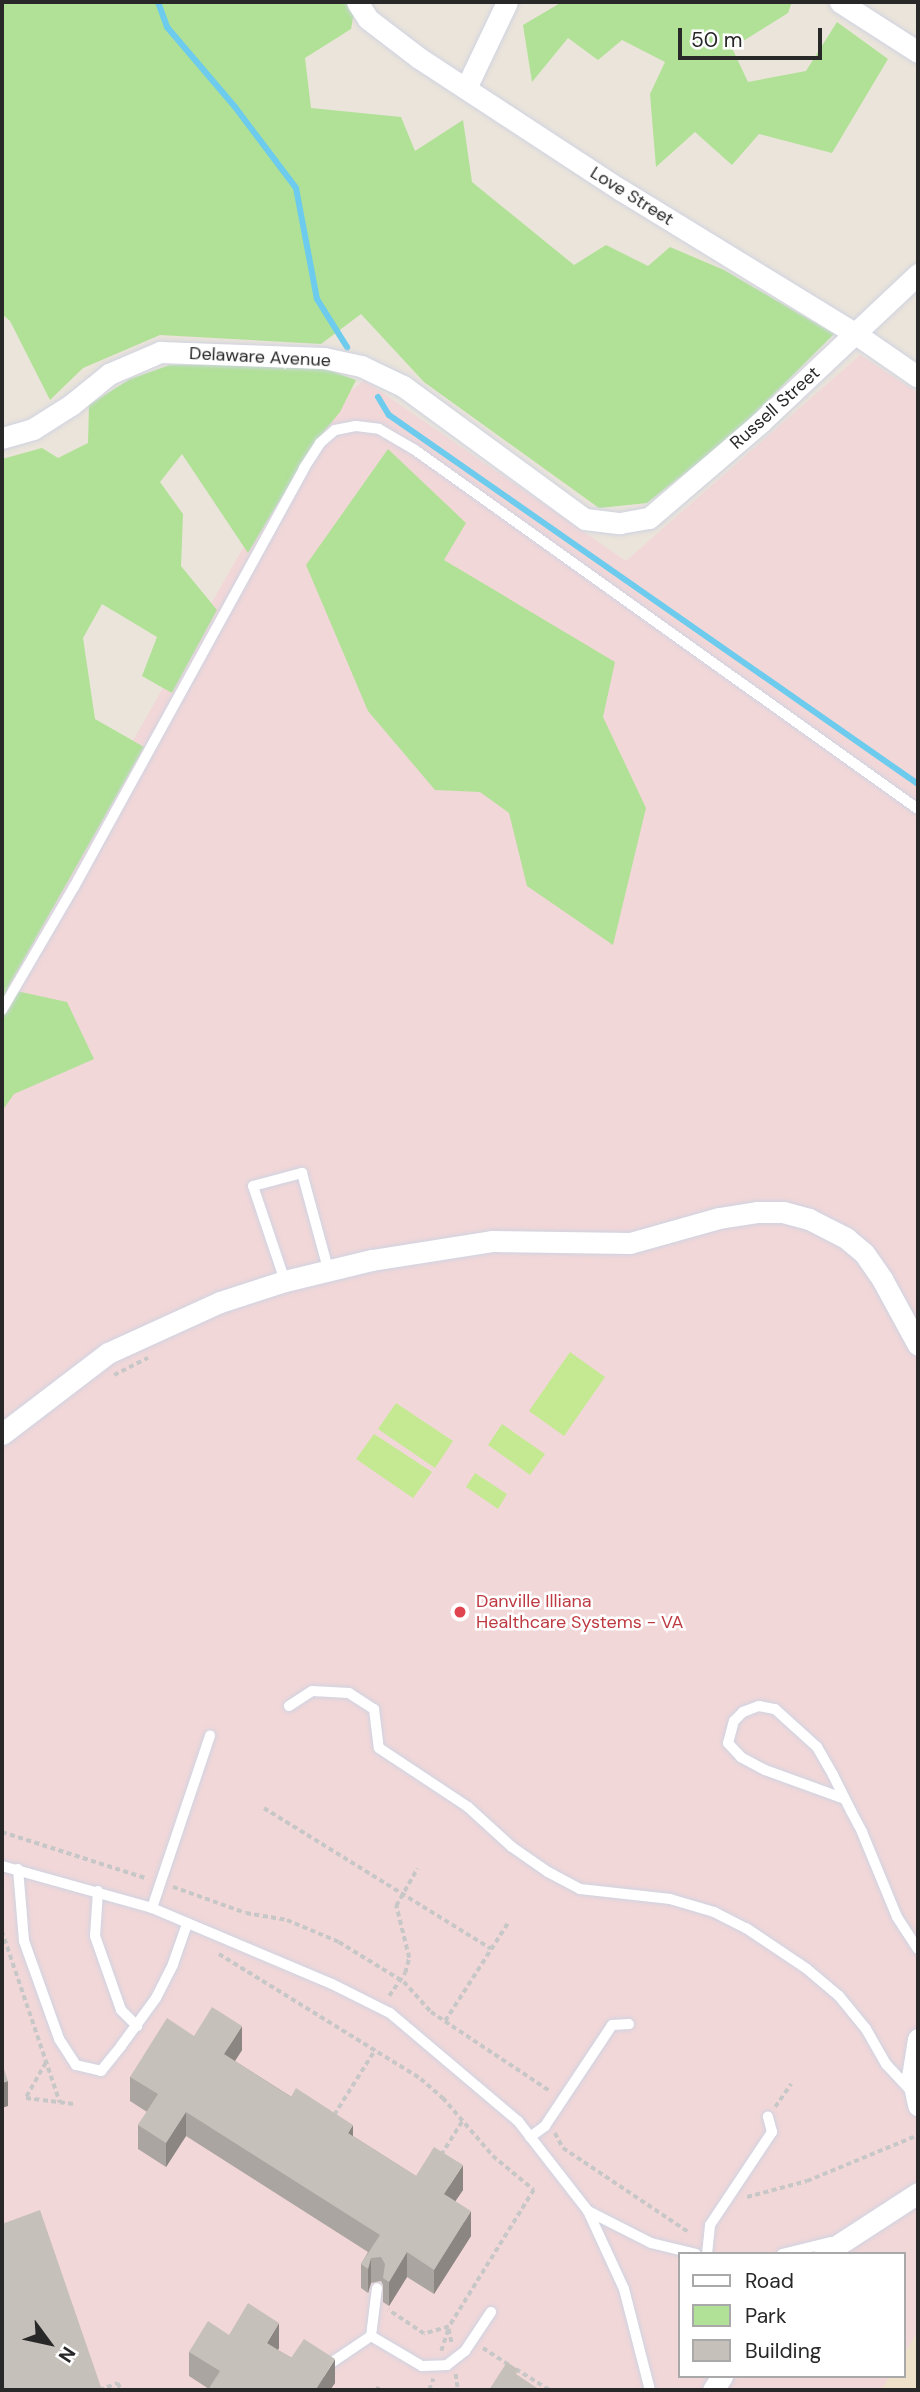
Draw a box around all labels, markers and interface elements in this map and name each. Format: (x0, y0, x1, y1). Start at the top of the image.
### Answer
scale bar (682, 14, 825, 58)
text: 50 m (691, 26, 742, 54)
street label: Love Street (586, 162, 678, 230)
street label: Delaware Avenue (189, 343, 331, 371)
street label: Russell Street (726, 362, 824, 454)
place label: Danville Illiana Healthcare Systems - VA (476, 1591, 683, 1634)
marker: Danville Illiana Healthcare Systems - VA (450, 1602, 470, 1622)
legend (678, 2252, 906, 2378)
text: Road (745, 2267, 794, 2295)
text: Park (745, 2302, 786, 2330)
north arrow (14, 2308, 84, 2378)
text: Building (745, 2337, 821, 2365)
text: N (53, 2342, 81, 2367)

